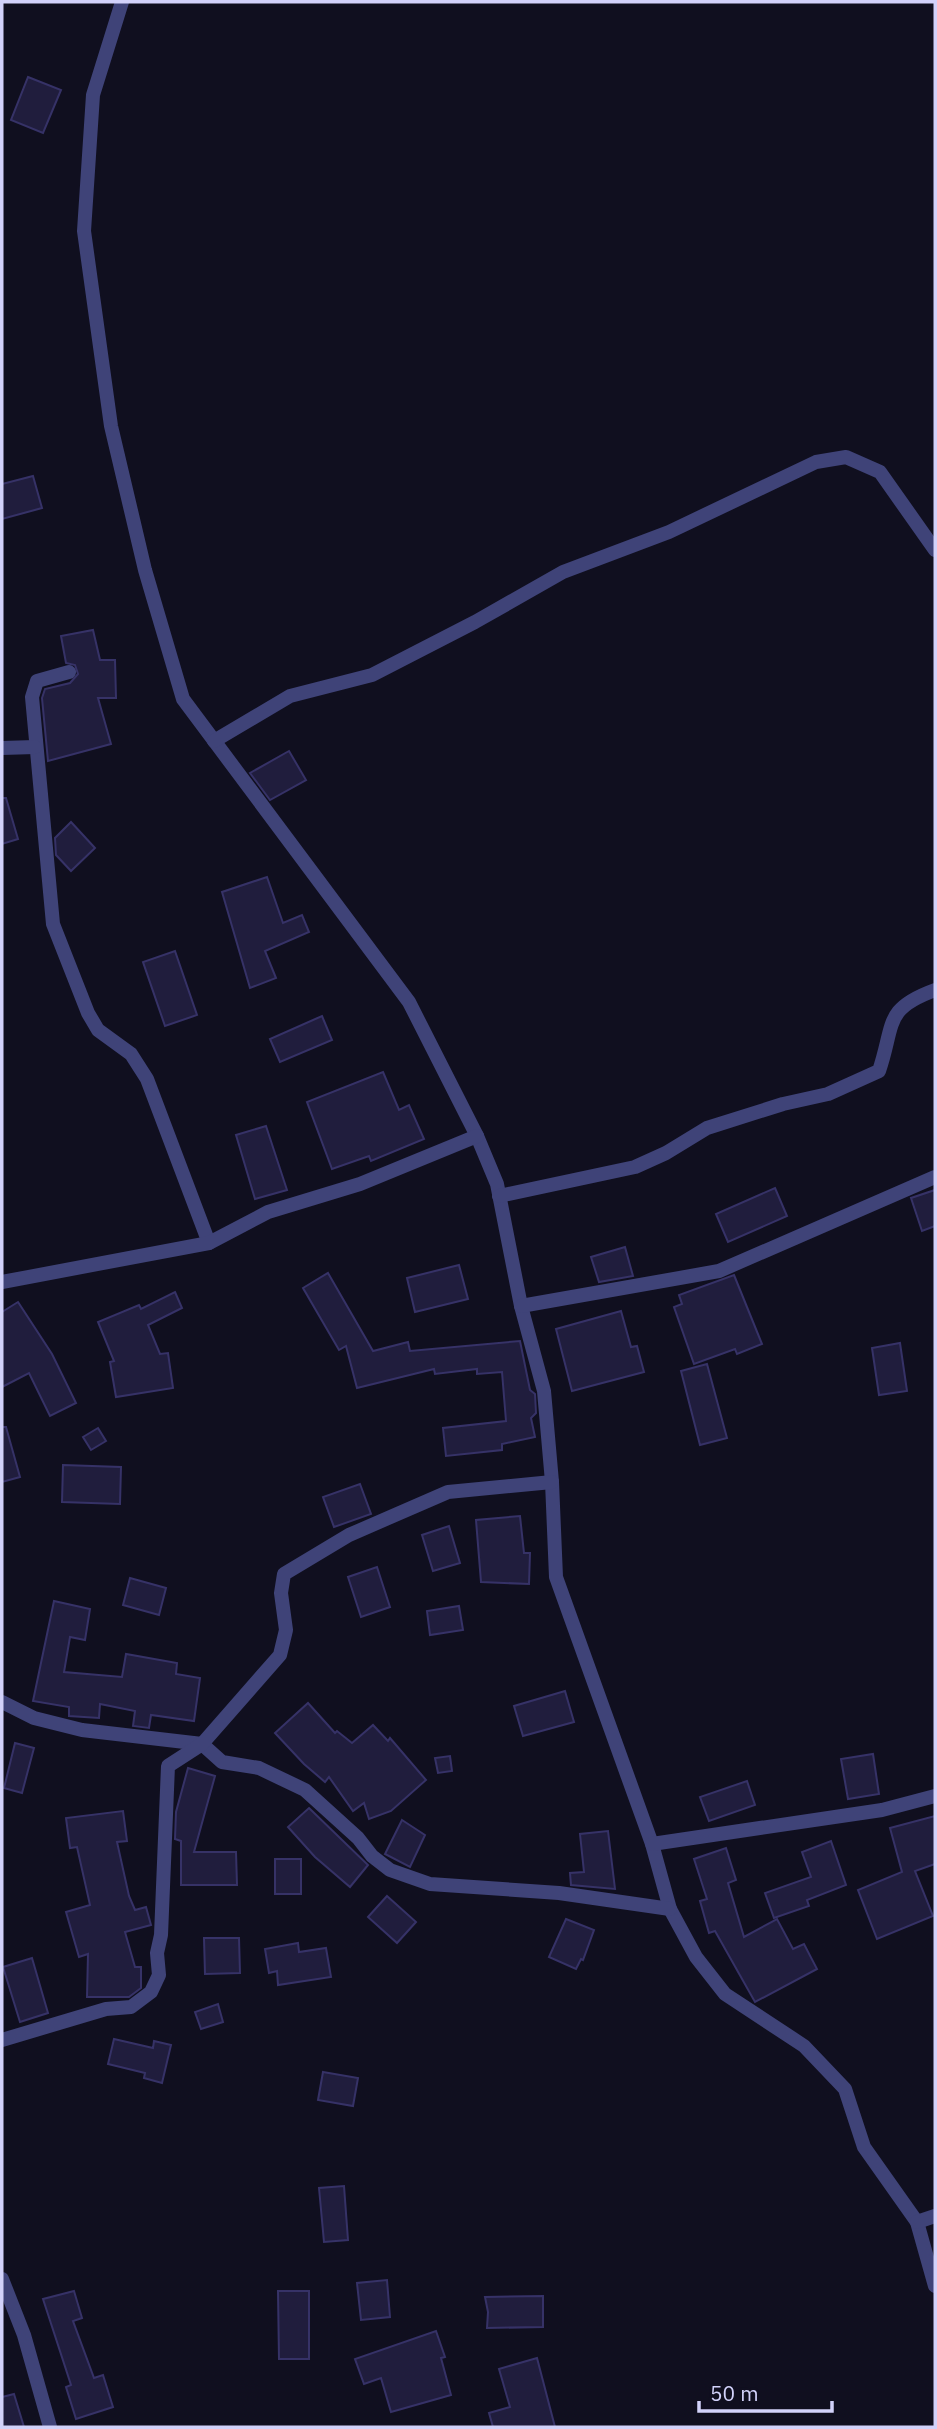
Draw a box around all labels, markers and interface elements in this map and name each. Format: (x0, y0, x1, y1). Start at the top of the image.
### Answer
scale bar (699, 2370, 832, 2414)
text: 50 m (710, 2379, 759, 2407)

